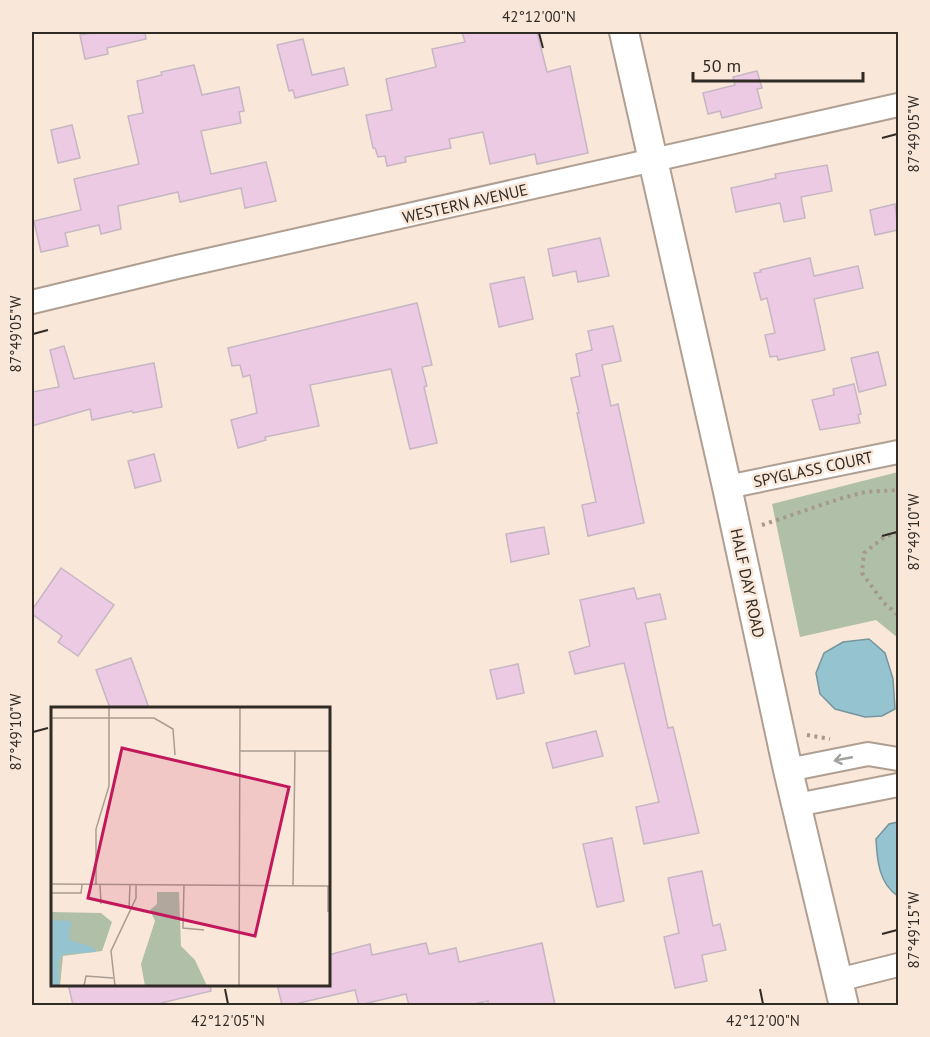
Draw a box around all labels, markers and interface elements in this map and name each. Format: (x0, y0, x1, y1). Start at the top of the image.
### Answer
text: 42°12'00"N (502, 7, 576, 26)
scale bar (693, 45, 862, 83)
text: 50 m (702, 54, 741, 77)
text: 87°49'05"W (904, 95, 923, 172)
street label: WESTERN AVENUE (400, 179, 530, 227)
text: 87°49'05"W (6, 295, 25, 372)
street label: SPYGLASS COURT (751, 447, 875, 491)
text: 87°49'10"W (904, 493, 923, 570)
street label: HALF DAY ROAD (727, 527, 769, 639)
text: 87°49'10"W (6, 693, 25, 770)
inset map (51, 707, 330, 986)
one-way arrow (834, 754, 854, 765)
text: 87°49'15"W (904, 891, 923, 968)
text: 42°12'05"N (191, 1011, 265, 1030)
text: 42°12'00"N (726, 1011, 800, 1030)

